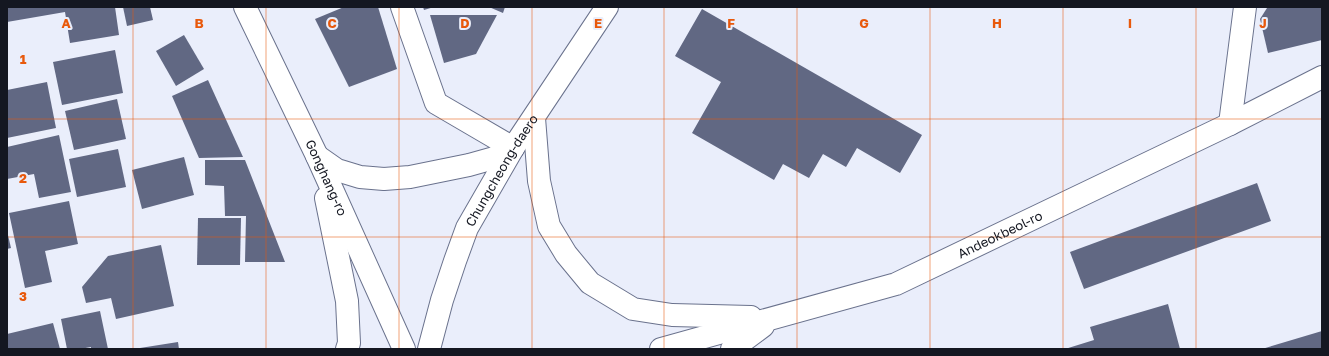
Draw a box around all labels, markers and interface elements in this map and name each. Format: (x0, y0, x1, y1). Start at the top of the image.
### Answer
text: A (61, 15, 71, 31)
text: B (194, 15, 204, 31)
text: C (327, 15, 337, 31)
text: D (460, 15, 470, 31)
text: E (594, 15, 602, 31)
text: F (727, 15, 735, 31)
text: G (859, 15, 869, 31)
text: H (992, 15, 1002, 31)
text: I (1128, 15, 1132, 31)
text: J (1259, 15, 1267, 31)
text: 1 (20, 51, 27, 67)
street label: Chungcheong-daero (462, 111, 541, 229)
street label: Gonghang-ro (302, 137, 351, 218)
text: 2 (19, 170, 27, 186)
street label: Andeokbeol-ro (955, 207, 1045, 261)
text: 3 (19, 288, 27, 304)

